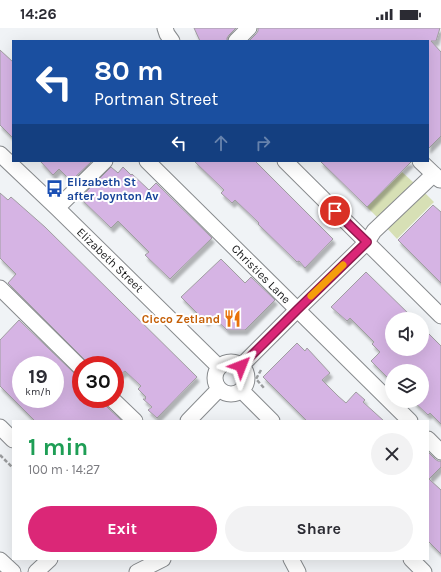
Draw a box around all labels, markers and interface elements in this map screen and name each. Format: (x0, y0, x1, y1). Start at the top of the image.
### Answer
text: 14:26 (20, 5, 57, 23)
text: 80 m (94, 54, 163, 87)
icon: left (28, 56, 80, 108)
text: Portman Street (94, 88, 218, 110)
icon: left (168, 132, 190, 154)
icon: ahead (210, 132, 232, 154)
icon: right (252, 132, 274, 154)
place label: Elizabeth St after Joynton Av (67, 175, 159, 203)
bus stop icon: Elizabeth St after Joynton Av (44, 179, 64, 199)
pin (318, 194, 352, 228)
icon: arrive (324, 200, 346, 222)
street label: Elizabeth Street (74, 225, 146, 296)
street label: Christies Lane (229, 242, 293, 306)
restaurant icon: Cicco Zetland (223, 309, 243, 329)
place label: Cicco Zetland (142, 312, 220, 326)
map controls (385, 312, 429, 408)
button: sound (385, 312, 429, 356)
position arrow (220, 345, 262, 387)
speed limit sign: 30 (72, 356, 124, 408)
button: layers (385, 364, 429, 408)
text: 19 (28, 365, 48, 388)
text: km/h (25, 386, 51, 398)
text: 1 min (28, 433, 88, 461)
button: close (371, 433, 413, 475)
text: 100 m · 14:27 (28, 462, 100, 477)
button: Exit (28, 506, 217, 552)
button: Share (225, 506, 413, 552)

